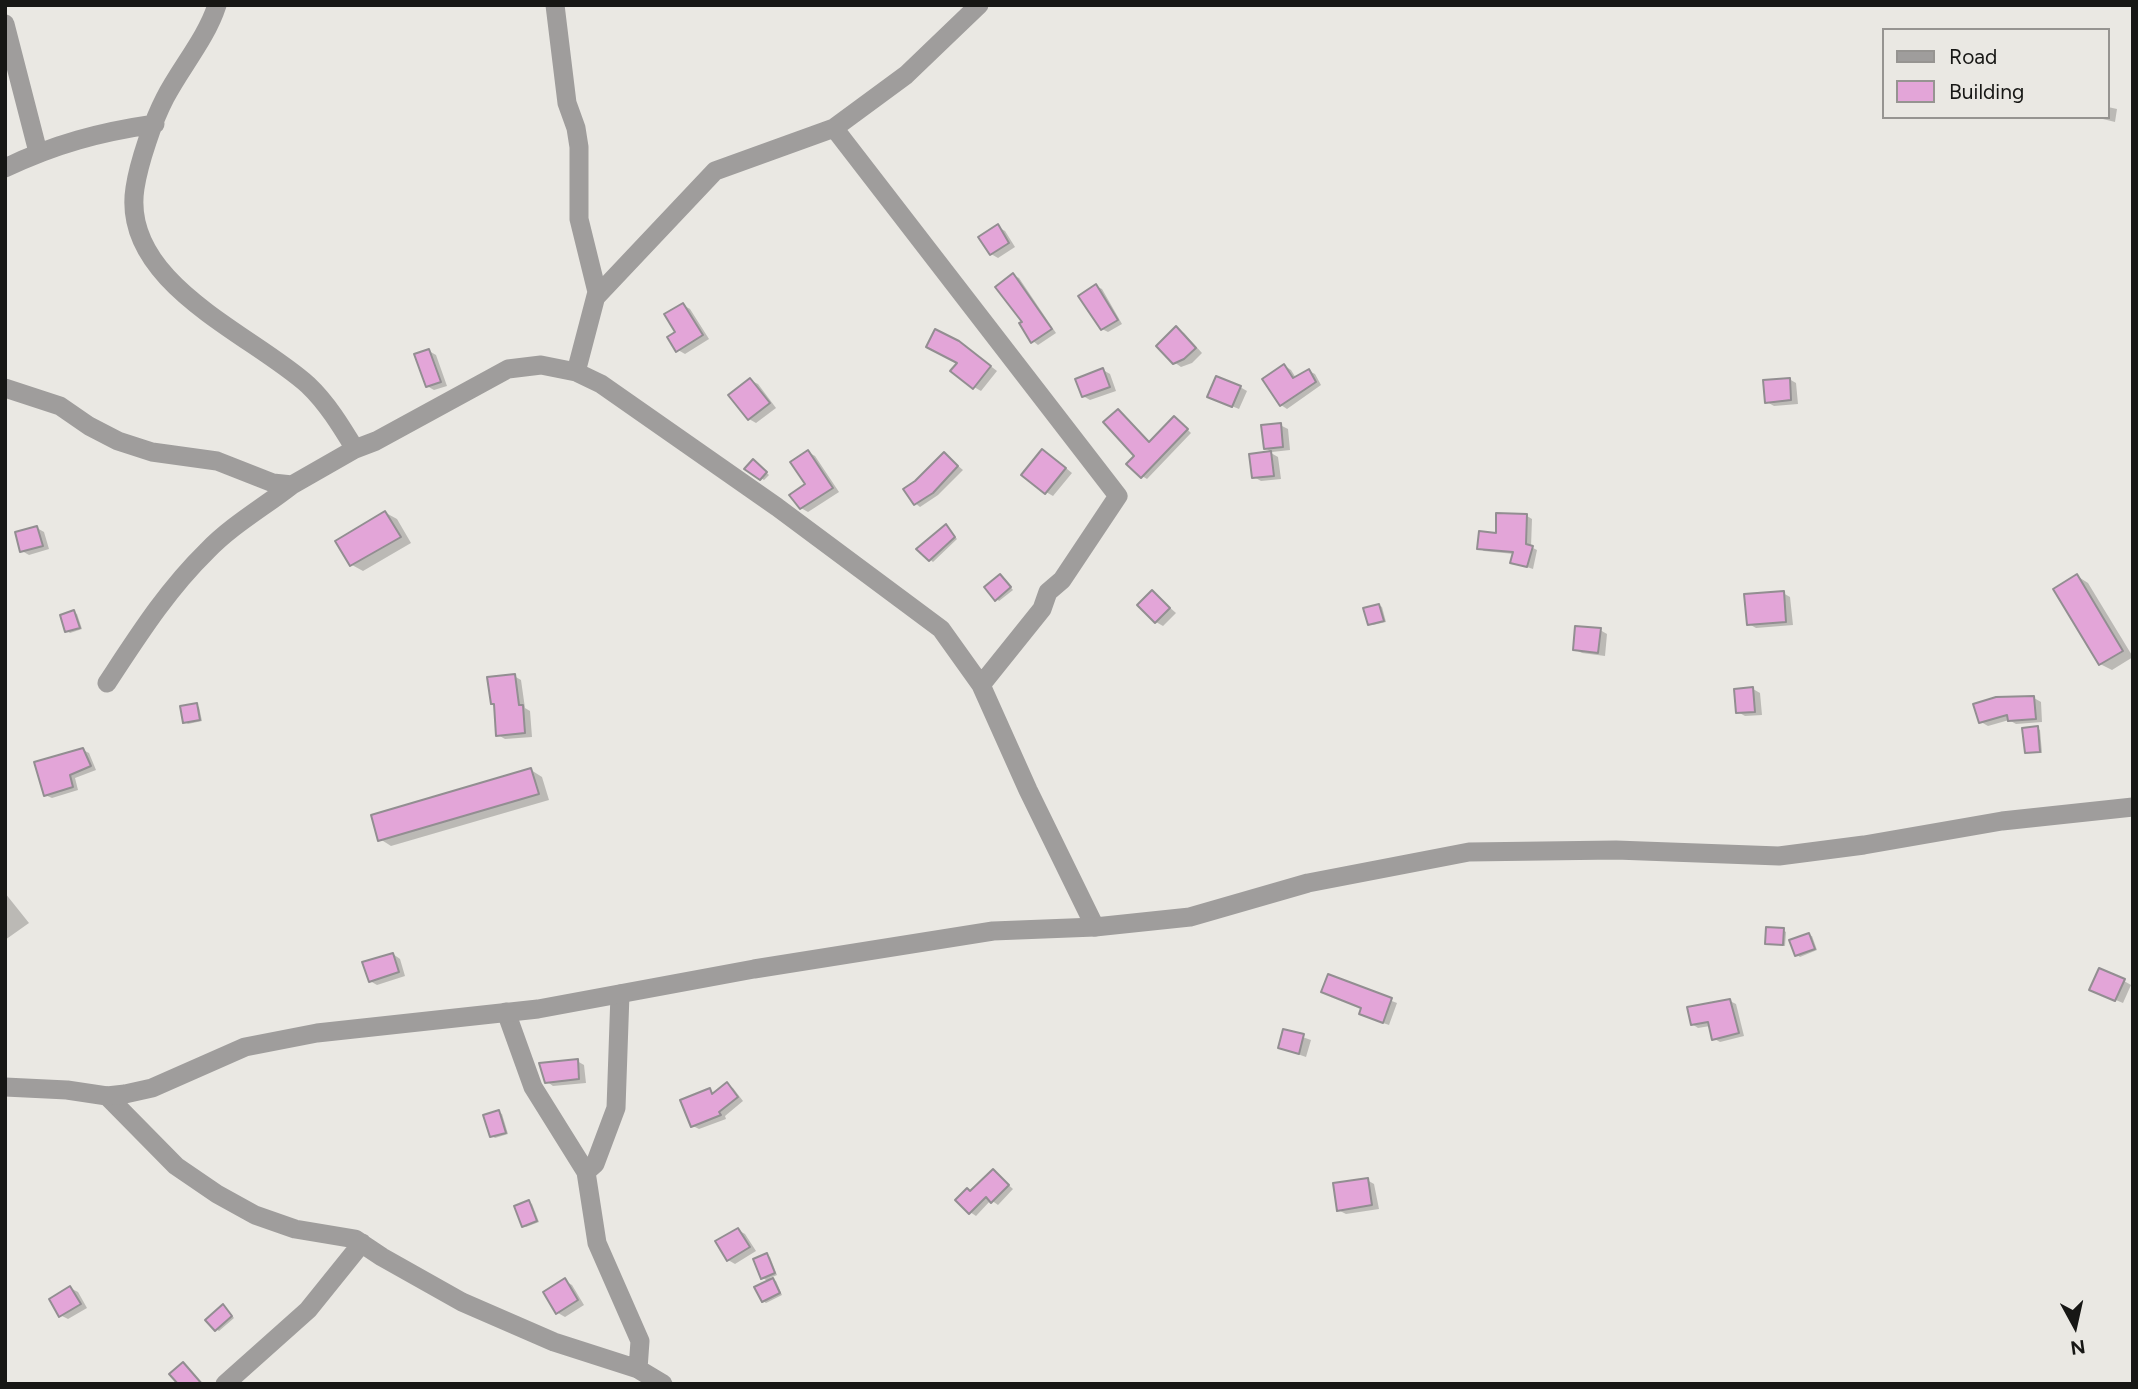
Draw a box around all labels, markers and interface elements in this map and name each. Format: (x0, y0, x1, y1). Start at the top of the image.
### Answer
legend (1882, 28, 2110, 119)
text: Road (1949, 44, 1997, 69)
text: Building (1949, 79, 2024, 104)
north arrow (2040, 1291, 2110, 1361)
text: N (2069, 1335, 2087, 1360)

